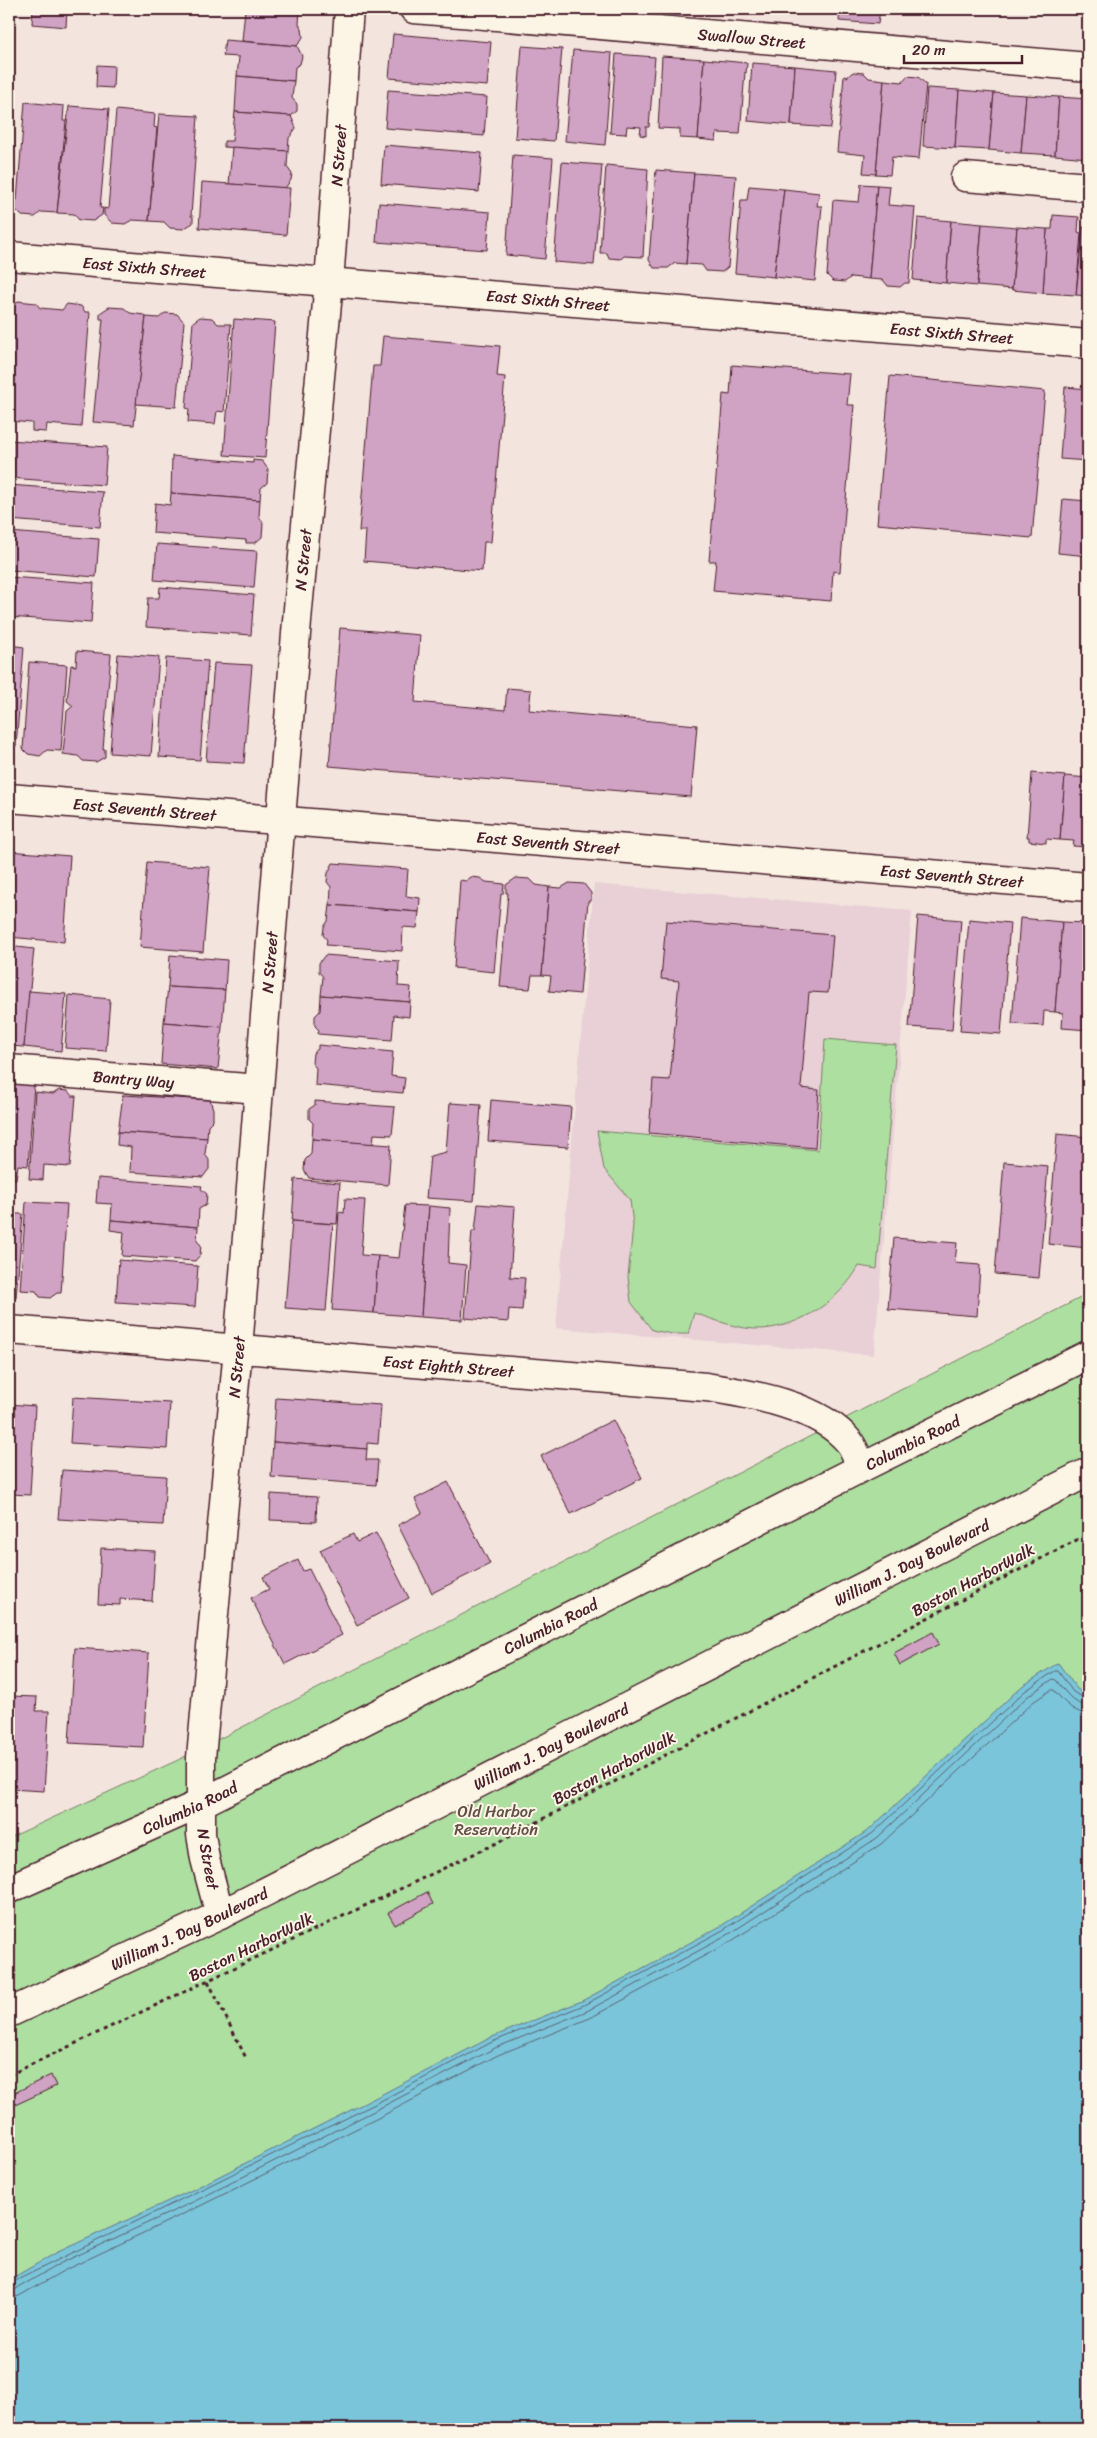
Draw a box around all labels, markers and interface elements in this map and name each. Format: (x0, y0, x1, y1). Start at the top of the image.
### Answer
street label: Swallow Street (697, 19, 807, 57)
scale bar (904, 32, 1022, 64)
text: 20 m (912, 37, 946, 63)
street label: N Street (322, 123, 355, 187)
street label: East Sixth Street (81, 248, 208, 287)
street label: East Sixth Street (485, 280, 611, 319)
street label: East Sixth Street (889, 313, 1015, 352)
street label: N Street (285, 527, 320, 592)
street label: East Seventh Street (72, 789, 218, 830)
street label: East Seventh Street (475, 822, 622, 863)
street label: East Seventh Street (879, 855, 1025, 896)
street label: N Street (252, 930, 286, 994)
street label: Bantry Way (92, 1061, 176, 1097)
street label: N Street (219, 1334, 253, 1399)
street label: East Eighth Street (382, 1346, 516, 1386)
street label: Columbia Road (860, 1406, 966, 1478)
street label: William J. Day Boulevard (828, 1509, 996, 1614)
street label: Boston HarborWalk (906, 1535, 1040, 1625)
street label: Columbia Road (498, 1589, 604, 1662)
street label: William J. Day Boulevard (468, 1694, 635, 1798)
street label: Boston HarborWalk (547, 1723, 681, 1813)
street label: Columbia Road (137, 1772, 244, 1843)
park label: Old Harbor Reservation (454, 1797, 538, 1844)
street label: N Street (188, 1826, 228, 1892)
street label: William J. Day Boulevard (105, 1878, 275, 1978)
street label: Boston HarborWalk (183, 1904, 319, 1990)

